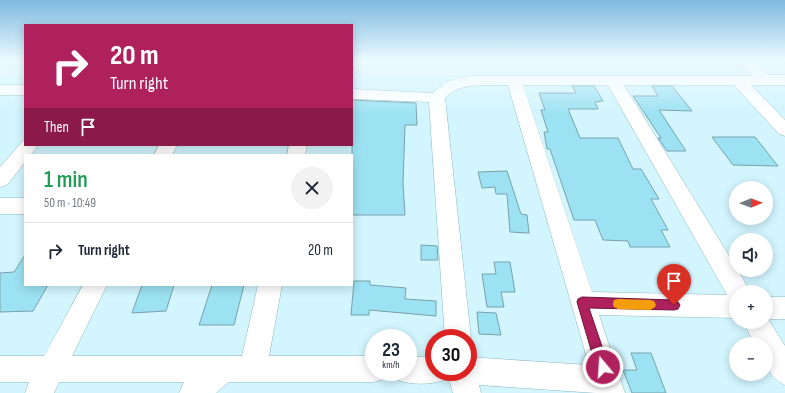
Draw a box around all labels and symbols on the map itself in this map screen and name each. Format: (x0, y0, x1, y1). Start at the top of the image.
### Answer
north arrow (729, 181, 773, 225)
pin (657, 264, 691, 305)
speed limit sign: 30 (425, 329, 477, 381)
position arrow (582, 346, 624, 388)

